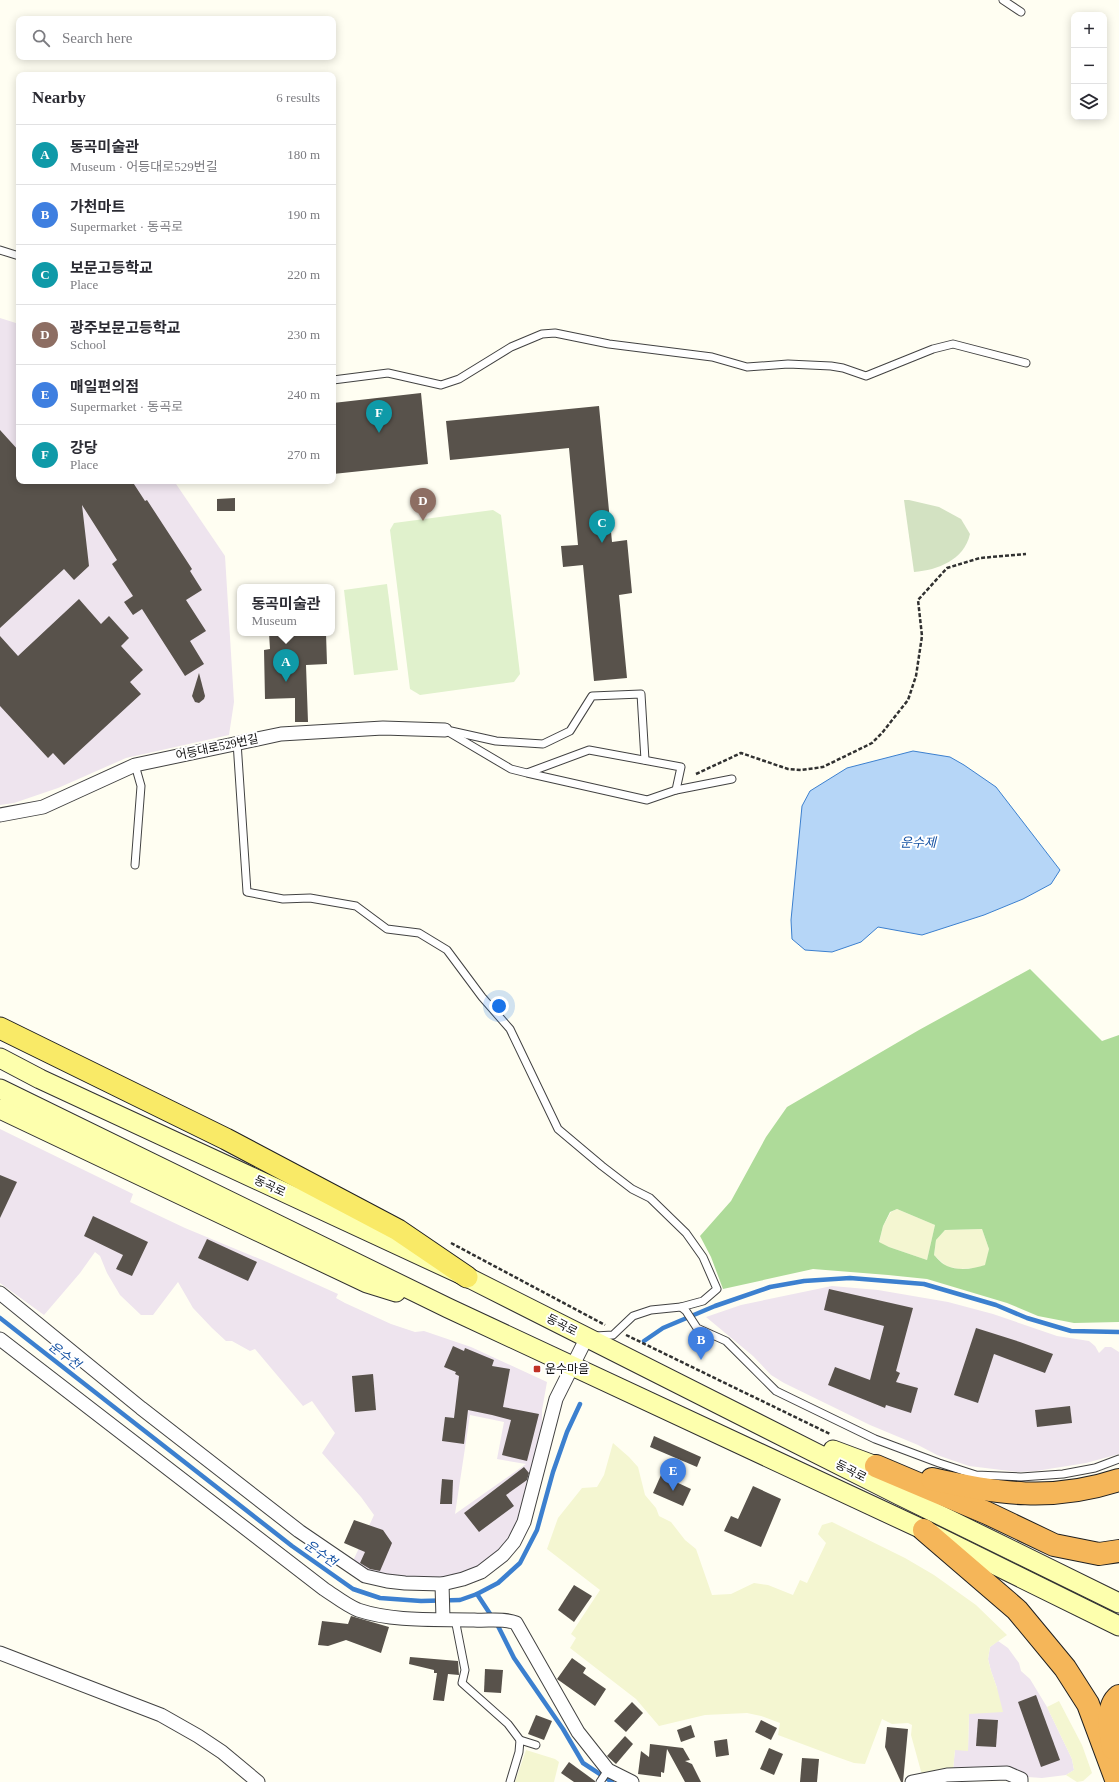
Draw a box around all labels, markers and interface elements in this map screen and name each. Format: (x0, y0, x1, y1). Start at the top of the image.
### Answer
map controls (1071, 12, 1107, 120)
button: + (1071, 12, 1107, 48)
search box (16, 16, 336, 60)
icon: search (30, 27, 52, 49)
text: Search here (62, 30, 132, 46)
button: − (1071, 48, 1107, 84)
button: layers (1071, 84, 1107, 120)
text: Nearby (32, 88, 86, 107)
text: 6 results (276, 90, 320, 105)
text: 동곡미술관 (70, 139, 139, 155)
text: A (40, 147, 50, 162)
text: 180 m (287, 147, 320, 162)
text: Museum · 어등대로529번길 (70, 159, 218, 174)
text: 가천마트 (70, 199, 125, 215)
text: B (41, 207, 49, 222)
text: 190 m (287, 207, 320, 222)
text: Supermarket · 동곡로 (70, 219, 183, 234)
text: 보문고등학교 (70, 260, 153, 276)
text: C (40, 267, 50, 282)
text: 220 m (287, 267, 320, 282)
text: Place (70, 277, 98, 292)
text: 광주보문고등학교 (70, 320, 180, 336)
text: D (40, 327, 50, 342)
text: 230 m (287, 327, 320, 342)
text: School (70, 337, 106, 352)
text: 매일편의점 (70, 379, 139, 395)
text: E (41, 387, 49, 402)
text: 240 m (287, 387, 320, 402)
text: Supermarket · 동곡로 (70, 399, 183, 414)
pin: F (366, 400, 392, 433)
text: 강당 (70, 440, 98, 456)
text: F (41, 447, 49, 462)
text: 270 m (287, 447, 320, 462)
text: Place (70, 457, 98, 472)
pin: D (410, 488, 436, 521)
pin: C (589, 510, 615, 543)
popup (237, 584, 335, 636)
text: 동곡미술관 (251, 596, 321, 612)
text: Museum (251, 613, 297, 628)
pin: A (273, 649, 299, 682)
street label: 어등대로529번길 (174, 731, 260, 763)
water label: 운수제 (900, 835, 938, 850)
your location (489, 996, 509, 1016)
street label: 동곡로 (252, 1173, 288, 1199)
street label: 동곡로 (544, 1311, 580, 1339)
pin: B (688, 1327, 714, 1360)
water label: 운수천 (46, 1338, 84, 1373)
place label: 운수마을 (545, 1362, 589, 1376)
marker: 운수마을 (532, 1364, 542, 1374)
street label: 동곡로 (833, 1457, 869, 1485)
pin: E (660, 1458, 686, 1491)
water label: 운수천 (302, 1537, 341, 1570)

